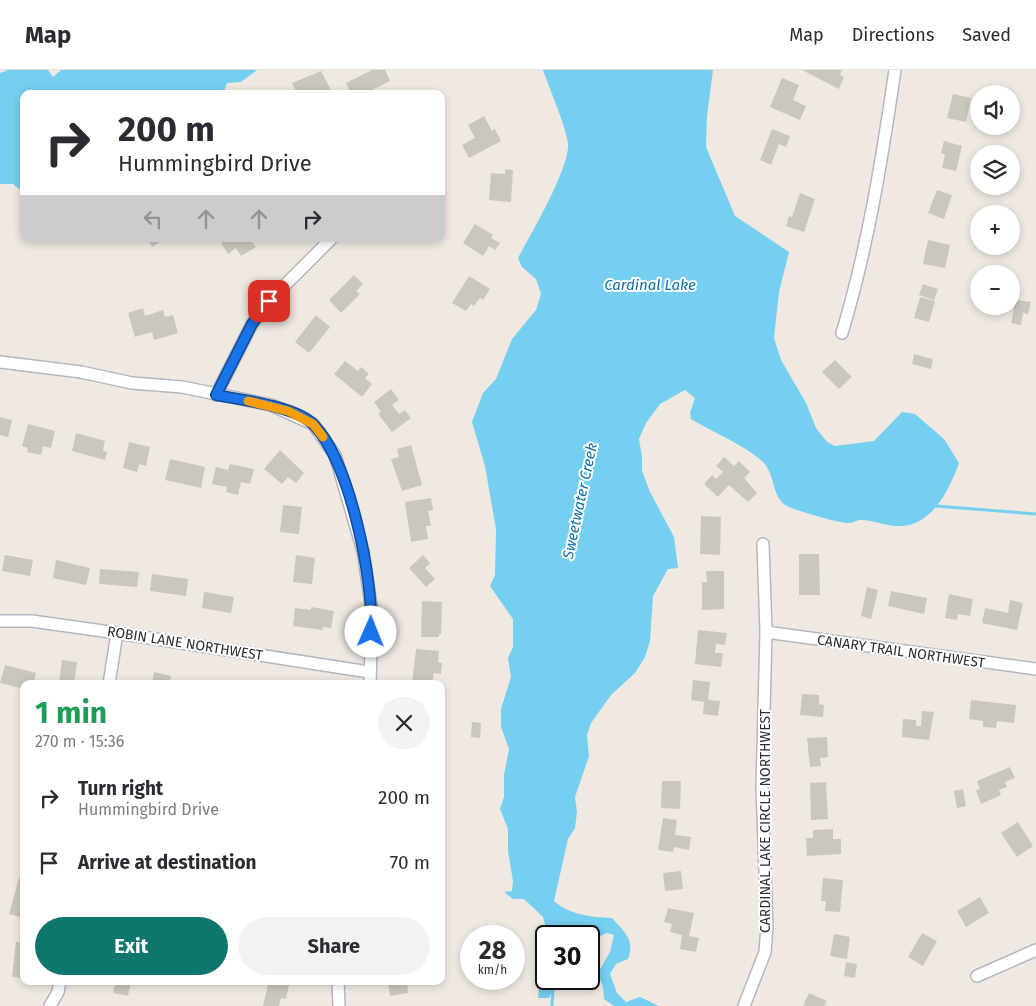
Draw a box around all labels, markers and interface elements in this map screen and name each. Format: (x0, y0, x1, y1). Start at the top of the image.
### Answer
text: Map (25, 21, 71, 49)
text: Map (789, 24, 824, 46)
text: Directions (852, 24, 934, 46)
text: Saved (962, 24, 1011, 46)
map controls (970, 85, 1020, 315)
button: sound (970, 85, 1020, 135)
text: 200 m (118, 108, 215, 150)
icon: right (35, 110, 100, 175)
button: layers (970, 145, 1020, 195)
text: Hummingbird Drive (118, 150, 312, 177)
icon: left (139, 205, 167, 233)
icon: ahead (192, 205, 220, 233)
icon: ahead (245, 205, 273, 233)
icon: right (298, 205, 326, 233)
button: + (970, 205, 1020, 255)
button: − (970, 265, 1020, 315)
water label: Cardinal Lake (604, 276, 696, 294)
pin (248, 280, 290, 322)
icon: arrive (255, 287, 283, 315)
water label: Sweetwater Creek (559, 441, 601, 562)
position arrow (344, 605, 396, 657)
street label: ROBIN LANE NORTHWEST (106, 623, 265, 664)
street label: CANARY TRAIL NORTHWEST (816, 631, 987, 672)
text: 1 min (35, 695, 107, 731)
button: close (378, 697, 430, 749)
street label: CARDINAL LAKE CIRCLE NORTHWEST (757, 708, 774, 933)
text: 270 m · 15:36 (35, 732, 124, 751)
text: Turn right (78, 777, 163, 800)
icon: right (35, 784, 63, 812)
text: 200 m (378, 786, 430, 809)
text: Hummingbird Drive (78, 800, 219, 819)
icon: arrive (35, 849, 63, 877)
text: Arrive at destination (78, 851, 257, 874)
text: 70 m (390, 851, 430, 874)
button: Exit (35, 917, 228, 975)
button: Share (238, 917, 430, 975)
speed limit sign: 30 (535, 925, 600, 990)
text: 28 (479, 936, 506, 966)
text: km/h (478, 963, 507, 977)

